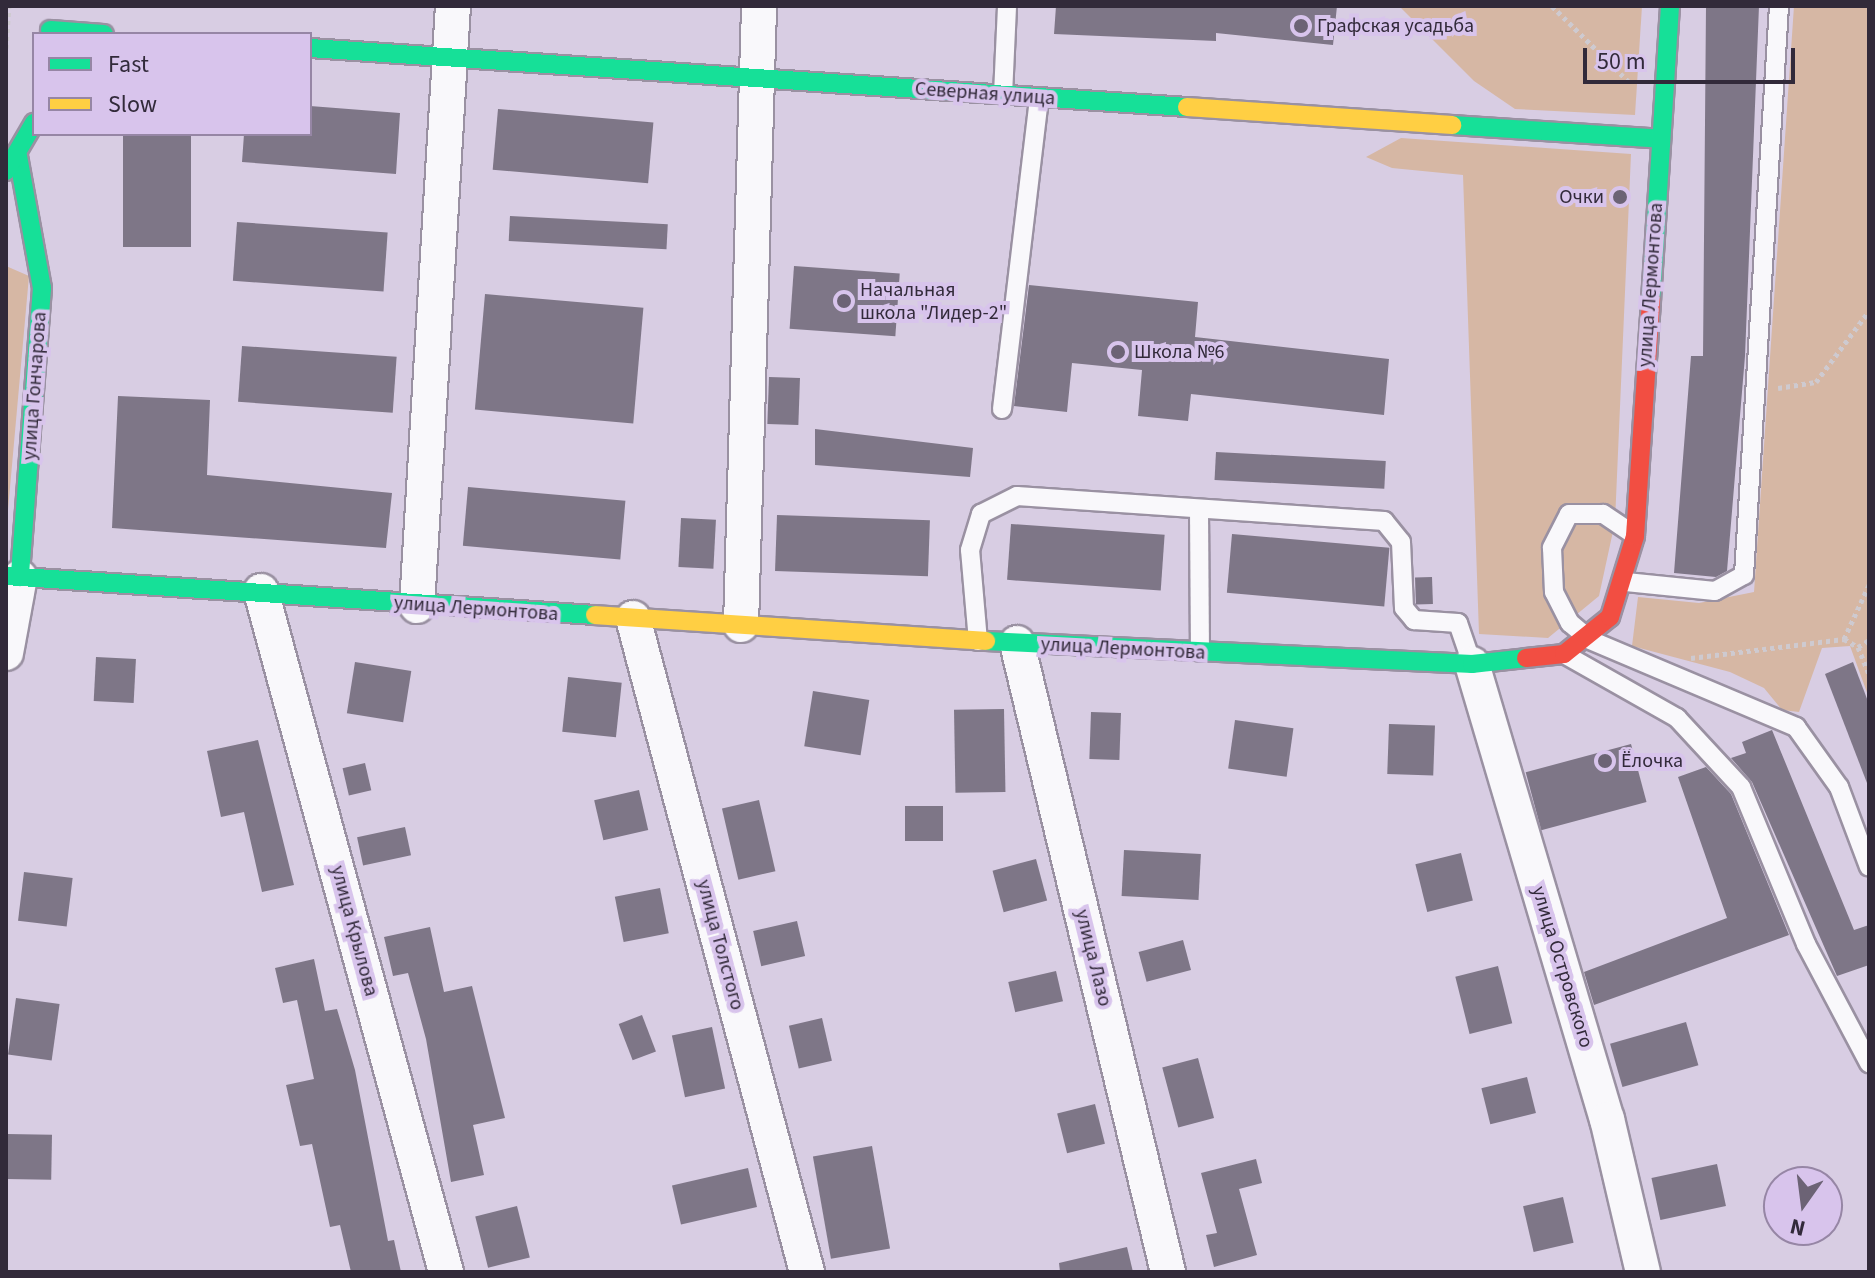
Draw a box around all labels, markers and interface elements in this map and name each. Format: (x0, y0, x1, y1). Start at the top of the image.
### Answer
place label: Графская усадьба (1317, 14, 1474, 38)
marker: Графская усадьба (1292, 17, 1310, 35)
legend (32, 32, 312, 136)
scale bar (1587, 32, 1799, 82)
text: 50 m (1597, 44, 1646, 79)
text: Fast (108, 47, 149, 82)
street label: Северная улица (914, 77, 1056, 111)
text: Slow (108, 87, 157, 122)
place label: Очки (1559, 185, 1604, 209)
marker: Очки (1611, 188, 1629, 206)
street label: улица Лермонтова (1633, 202, 1669, 368)
place label: Начальная школа "Лидер-2" (860, 278, 1007, 325)
marker: Начальная школа "Лидер-2" (835, 292, 853, 310)
street label: улица Гончарова (18, 311, 52, 461)
place label: Школа №6 (1134, 340, 1224, 364)
marker: Школа №6 (1109, 343, 1127, 361)
street label: улица Лермонтова (393, 591, 559, 627)
street label: улица Лермонтова (1040, 633, 1206, 665)
place label: Ёлочка (1621, 749, 1683, 773)
marker: Ёлочка (1596, 752, 1614, 770)
street label: улица Крылова (325, 863, 383, 999)
street label: улица Толстого (691, 877, 749, 1013)
street label: улица Островского (1526, 883, 1598, 1051)
street label: улица Лазо (1069, 907, 1117, 1009)
north arrow (1763, 1166, 1843, 1246)
text: N (1787, 1210, 1809, 1245)

